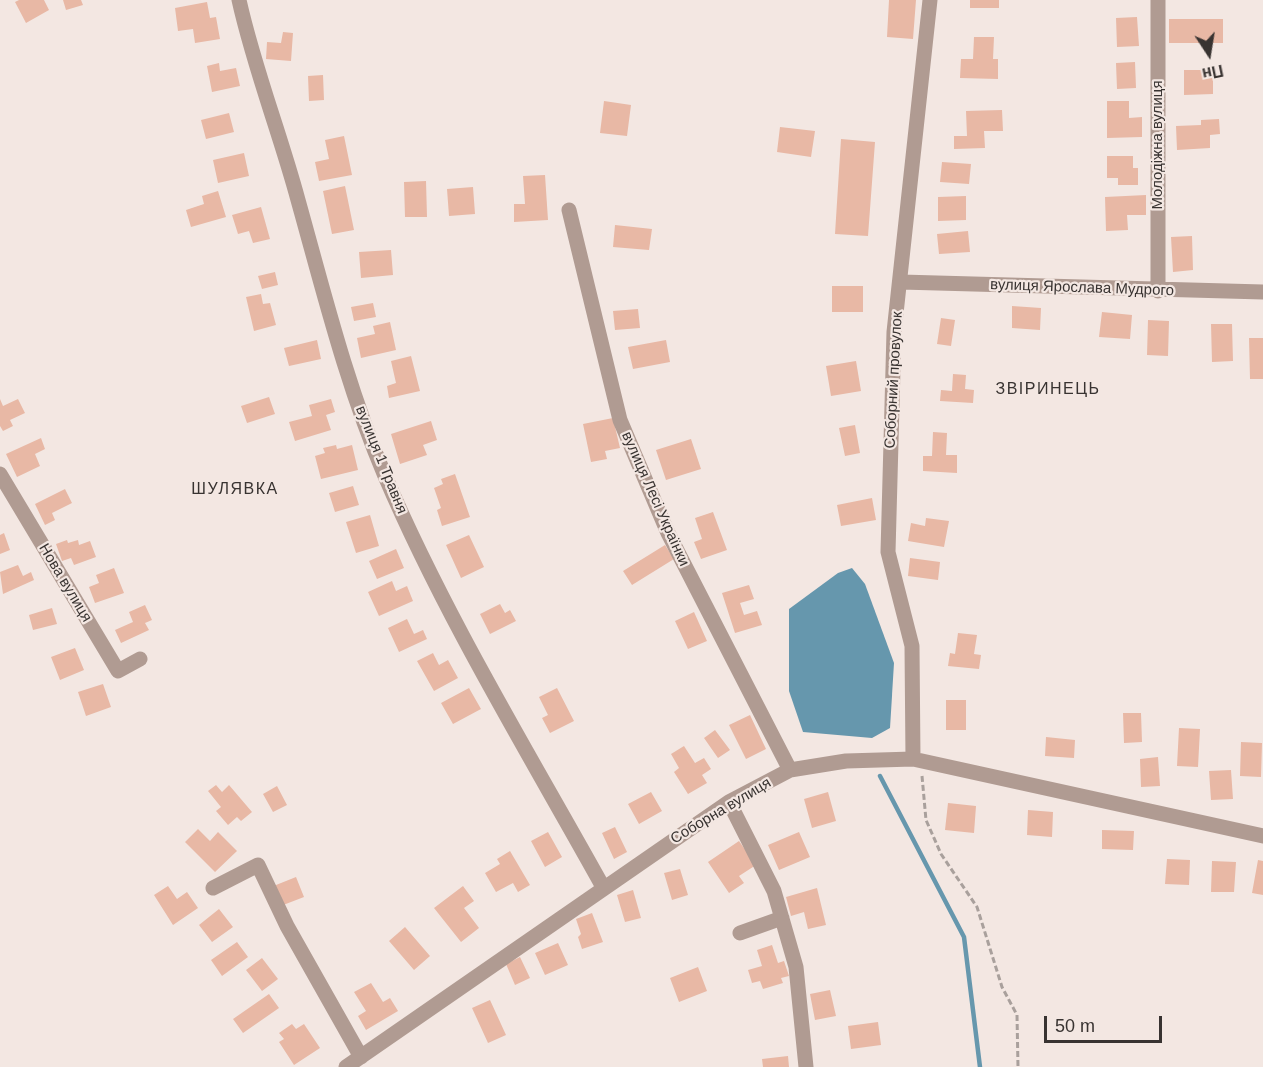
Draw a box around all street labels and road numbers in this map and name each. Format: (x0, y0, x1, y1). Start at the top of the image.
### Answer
street label: Молодіжна вулиця (1149, 80, 1167, 210)
street label: вулиця Ярослава Мудрого (990, 276, 1174, 300)
street label: Соборний провулок (881, 311, 907, 449)
street label: вулиця 1 Травня (351, 403, 411, 517)
street label: вулиця Лесі Українки (617, 429, 693, 569)
street label: Нова вулиця (35, 541, 95, 625)
street label: Соборна вулиця (668, 774, 774, 848)

